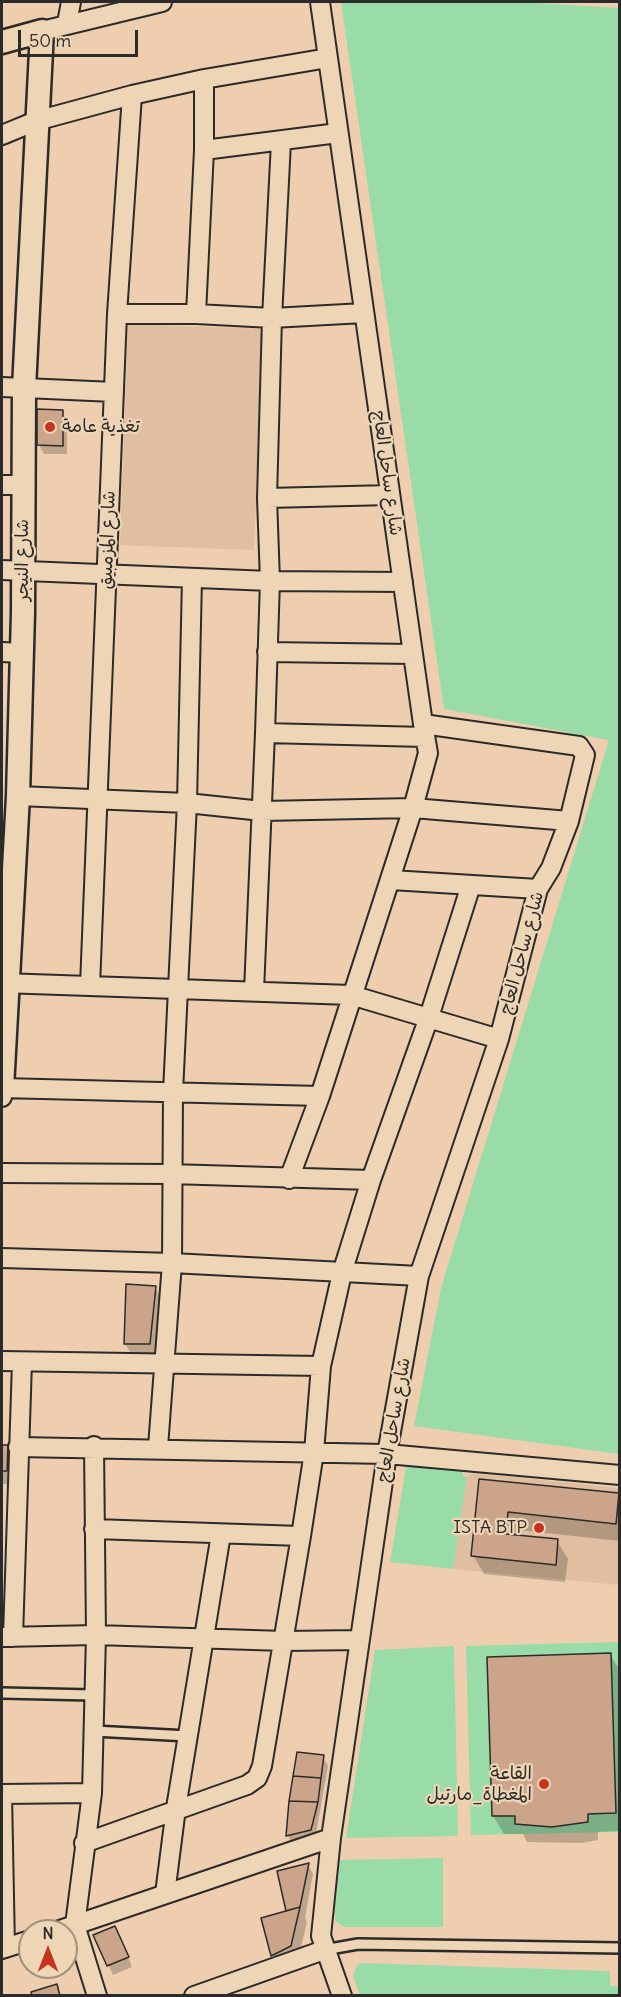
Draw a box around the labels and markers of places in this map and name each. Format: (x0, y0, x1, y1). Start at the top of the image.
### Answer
place label: تغذية عامة (62, 416, 140, 438)
marker: تغذية عامة (43, 420, 57, 434)
place label: ISTA BTP (453, 1517, 527, 1539)
marker: ISTA BTP (532, 1521, 546, 1535)
place label: القاعة المغطاة_مارتيل (426, 1763, 532, 1806)
marker: القاعة المغطاة_مارتيل (537, 1777, 551, 1791)

